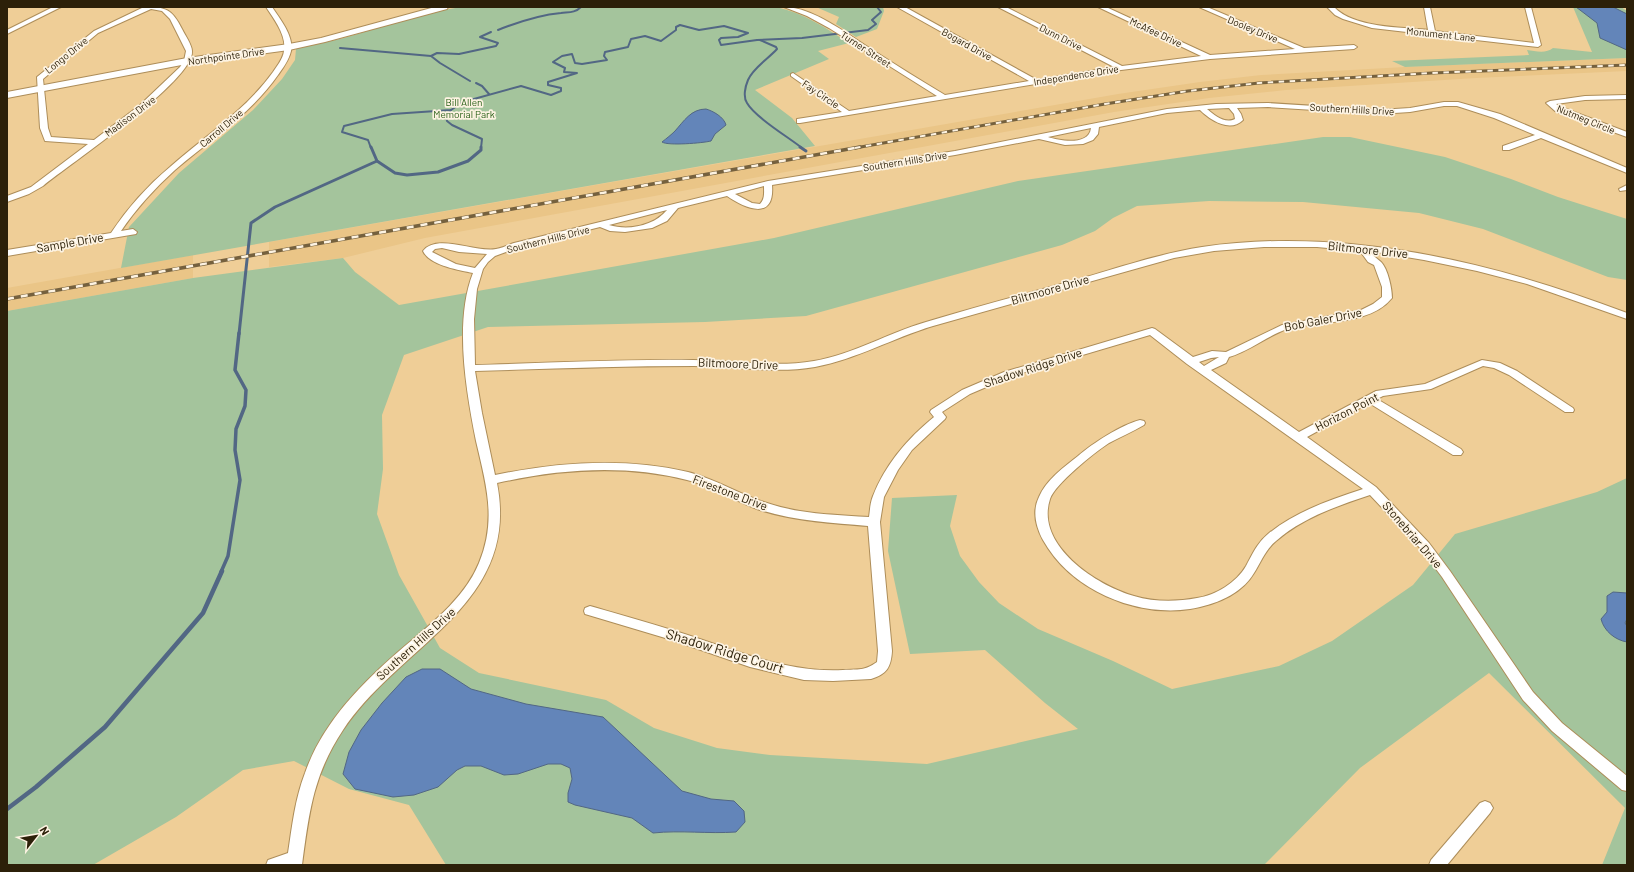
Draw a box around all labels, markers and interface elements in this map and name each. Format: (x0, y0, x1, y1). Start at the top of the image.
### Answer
street label: Dooley Drive (1226, 13, 1280, 45)
street label: McAfee Drive (1128, 15, 1184, 49)
street label: Dunn Drive (1038, 21, 1084, 53)
street label: Monument Lane (1406, 24, 1476, 44)
street label: Bogard Drive (940, 25, 994, 63)
street label: Turner Street (838, 28, 894, 70)
street label: Longo Drive (42, 34, 90, 76)
street label: Northpointe Drive (187, 45, 265, 67)
street label: Independence Drive (1033, 62, 1119, 88)
street label: Fay Circle (800, 77, 842, 111)
street label: Madison Drive (102, 93, 158, 139)
park label: Bill Allen Memorial Park (433, 96, 495, 120)
street label: Southern Hills Drive (1309, 101, 1395, 117)
street label: Nutmeg Circle (1555, 102, 1617, 136)
street label: Carroll Drive (197, 106, 245, 150)
street label: Southern Hills Drive (862, 148, 948, 174)
street label: Southern Hills Drive (505, 223, 591, 255)
street label: Sample Drive (35, 229, 105, 255)
street label: Biltmoore Drive (1327, 238, 1409, 260)
street label: Biltmoore Drive (1009, 271, 1090, 307)
street label: Bob Galer Drive (1283, 305, 1363, 333)
street label: Shadow Ridge Drive (982, 345, 1084, 390)
street label: Biltmoore Drive (698, 355, 778, 371)
street label: Horizon Point (1312, 389, 1381, 433)
street label: Firestone Drive (691, 471, 770, 513)
street label: Stonebriar Drive (1380, 498, 1446, 571)
street label: Southern Hills Drive (373, 604, 458, 682)
street label: Shadow Ridge Court (664, 625, 786, 677)
north arrow (16, 816, 56, 856)
text: N (38, 824, 52, 837)

